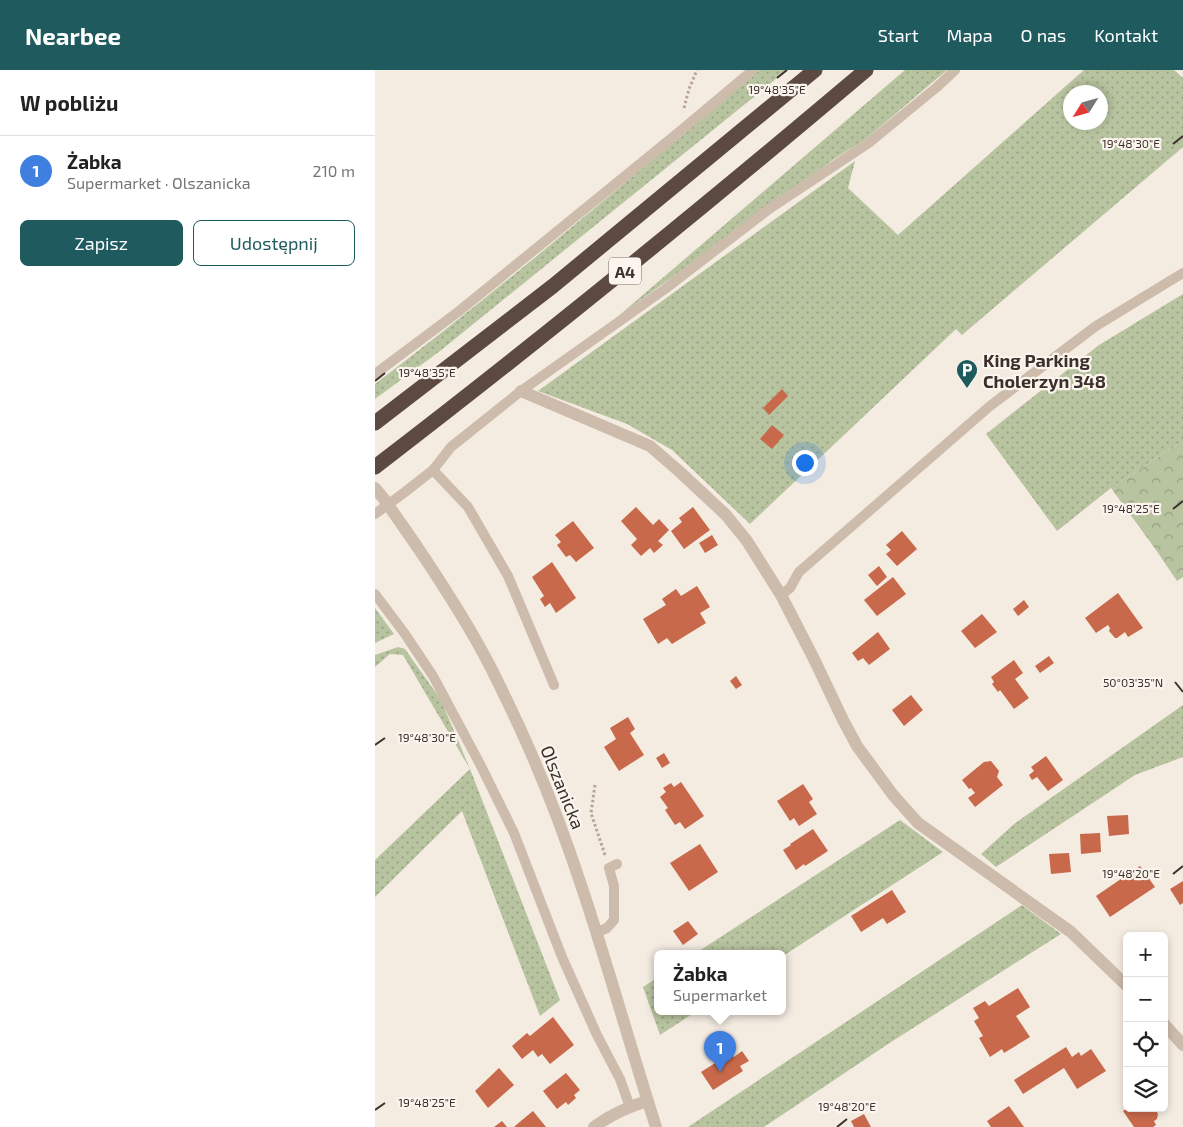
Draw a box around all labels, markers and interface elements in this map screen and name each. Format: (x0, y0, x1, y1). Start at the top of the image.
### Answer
text: Nearbee (25, 21, 121, 50)
text: Start (878, 24, 919, 46)
text: Mapa (947, 24, 993, 46)
text: O nas (1021, 24, 1066, 46)
text: Kontakt (1094, 24, 1158, 46)
text: 19°48'35"E (748, 82, 806, 96)
north arrow (1063, 85, 1108, 130)
text: W pobliżu (20, 90, 119, 115)
text: 19°48'30"E (1102, 136, 1160, 150)
text: Żabka (67, 150, 122, 173)
text: 1 (33, 161, 39, 180)
text: 210 m (312, 161, 355, 180)
text: Supermarket · Olszanicka (67, 173, 251, 192)
button: Zapisz (20, 220, 183, 266)
button: Udostępnij (193, 220, 355, 266)
road number: A4 (609, 258, 641, 285)
place label: King Parking Cholerzyn 348 (983, 349, 1106, 392)
parking icon: King Parking Cholerzyn 348 (955, 358, 979, 389)
text: 19°48'35"E (398, 365, 456, 379)
your location (792, 450, 818, 476)
text: 19°48'25"E (1102, 501, 1160, 515)
text: 50°03'35"N (1103, 675, 1163, 689)
text: 19°48'30"E (398, 730, 456, 744)
street label: Olszanicka (536, 742, 590, 832)
text: 19°48'20"E (1102, 866, 1160, 880)
map controls (1123, 932, 1168, 1112)
button: + (1123, 932, 1168, 977)
popup (654, 950, 786, 1015)
text: Żabka (673, 962, 728, 985)
button: − (1123, 977, 1168, 1022)
text: Supermarket (673, 985, 767, 1004)
button: locate (1123, 1022, 1168, 1067)
pin: 1 (704, 1031, 736, 1072)
button: layers (1123, 1067, 1168, 1112)
text: 19°48'25"E (398, 1095, 456, 1109)
text: 19°48'20"E (818, 1099, 876, 1113)

